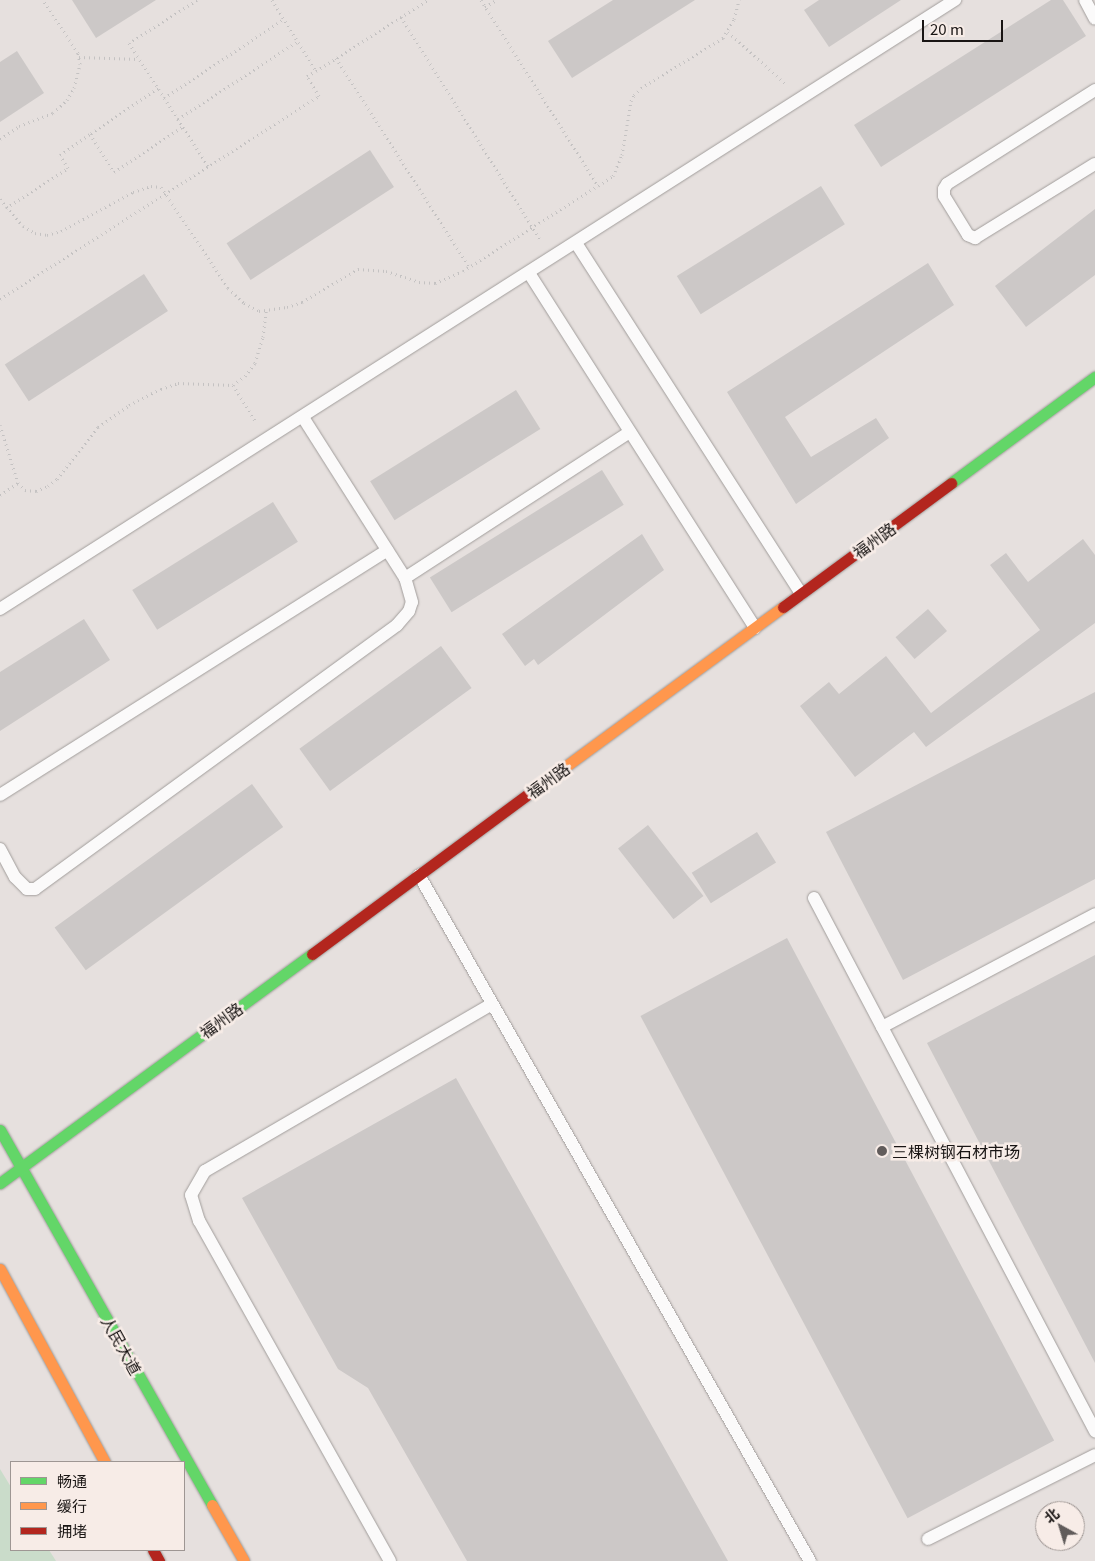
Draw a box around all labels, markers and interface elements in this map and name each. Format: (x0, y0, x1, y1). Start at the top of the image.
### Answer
scale bar (925, 10, 1006, 42)
text: 20 m (930, 18, 964, 39)
street label: 福州路 (849, 518, 899, 562)
street label: 福州路 (523, 758, 573, 802)
street label: 福州路 (196, 998, 246, 1042)
place label: 三棵树钢石材市场 (892, 1141, 1020, 1161)
marker: 三棵树钢石材市场 (876, 1145, 888, 1157)
street label: 人民大道 (98, 1312, 146, 1378)
legend (10, 1461, 185, 1551)
text: 畅通 (57, 1470, 87, 1491)
text: 缓行 (57, 1495, 87, 1516)
north arrow (1035, 1501, 1085, 1551)
text: 北 (1039, 1503, 1063, 1527)
text: 拥堵 (57, 1520, 87, 1541)

